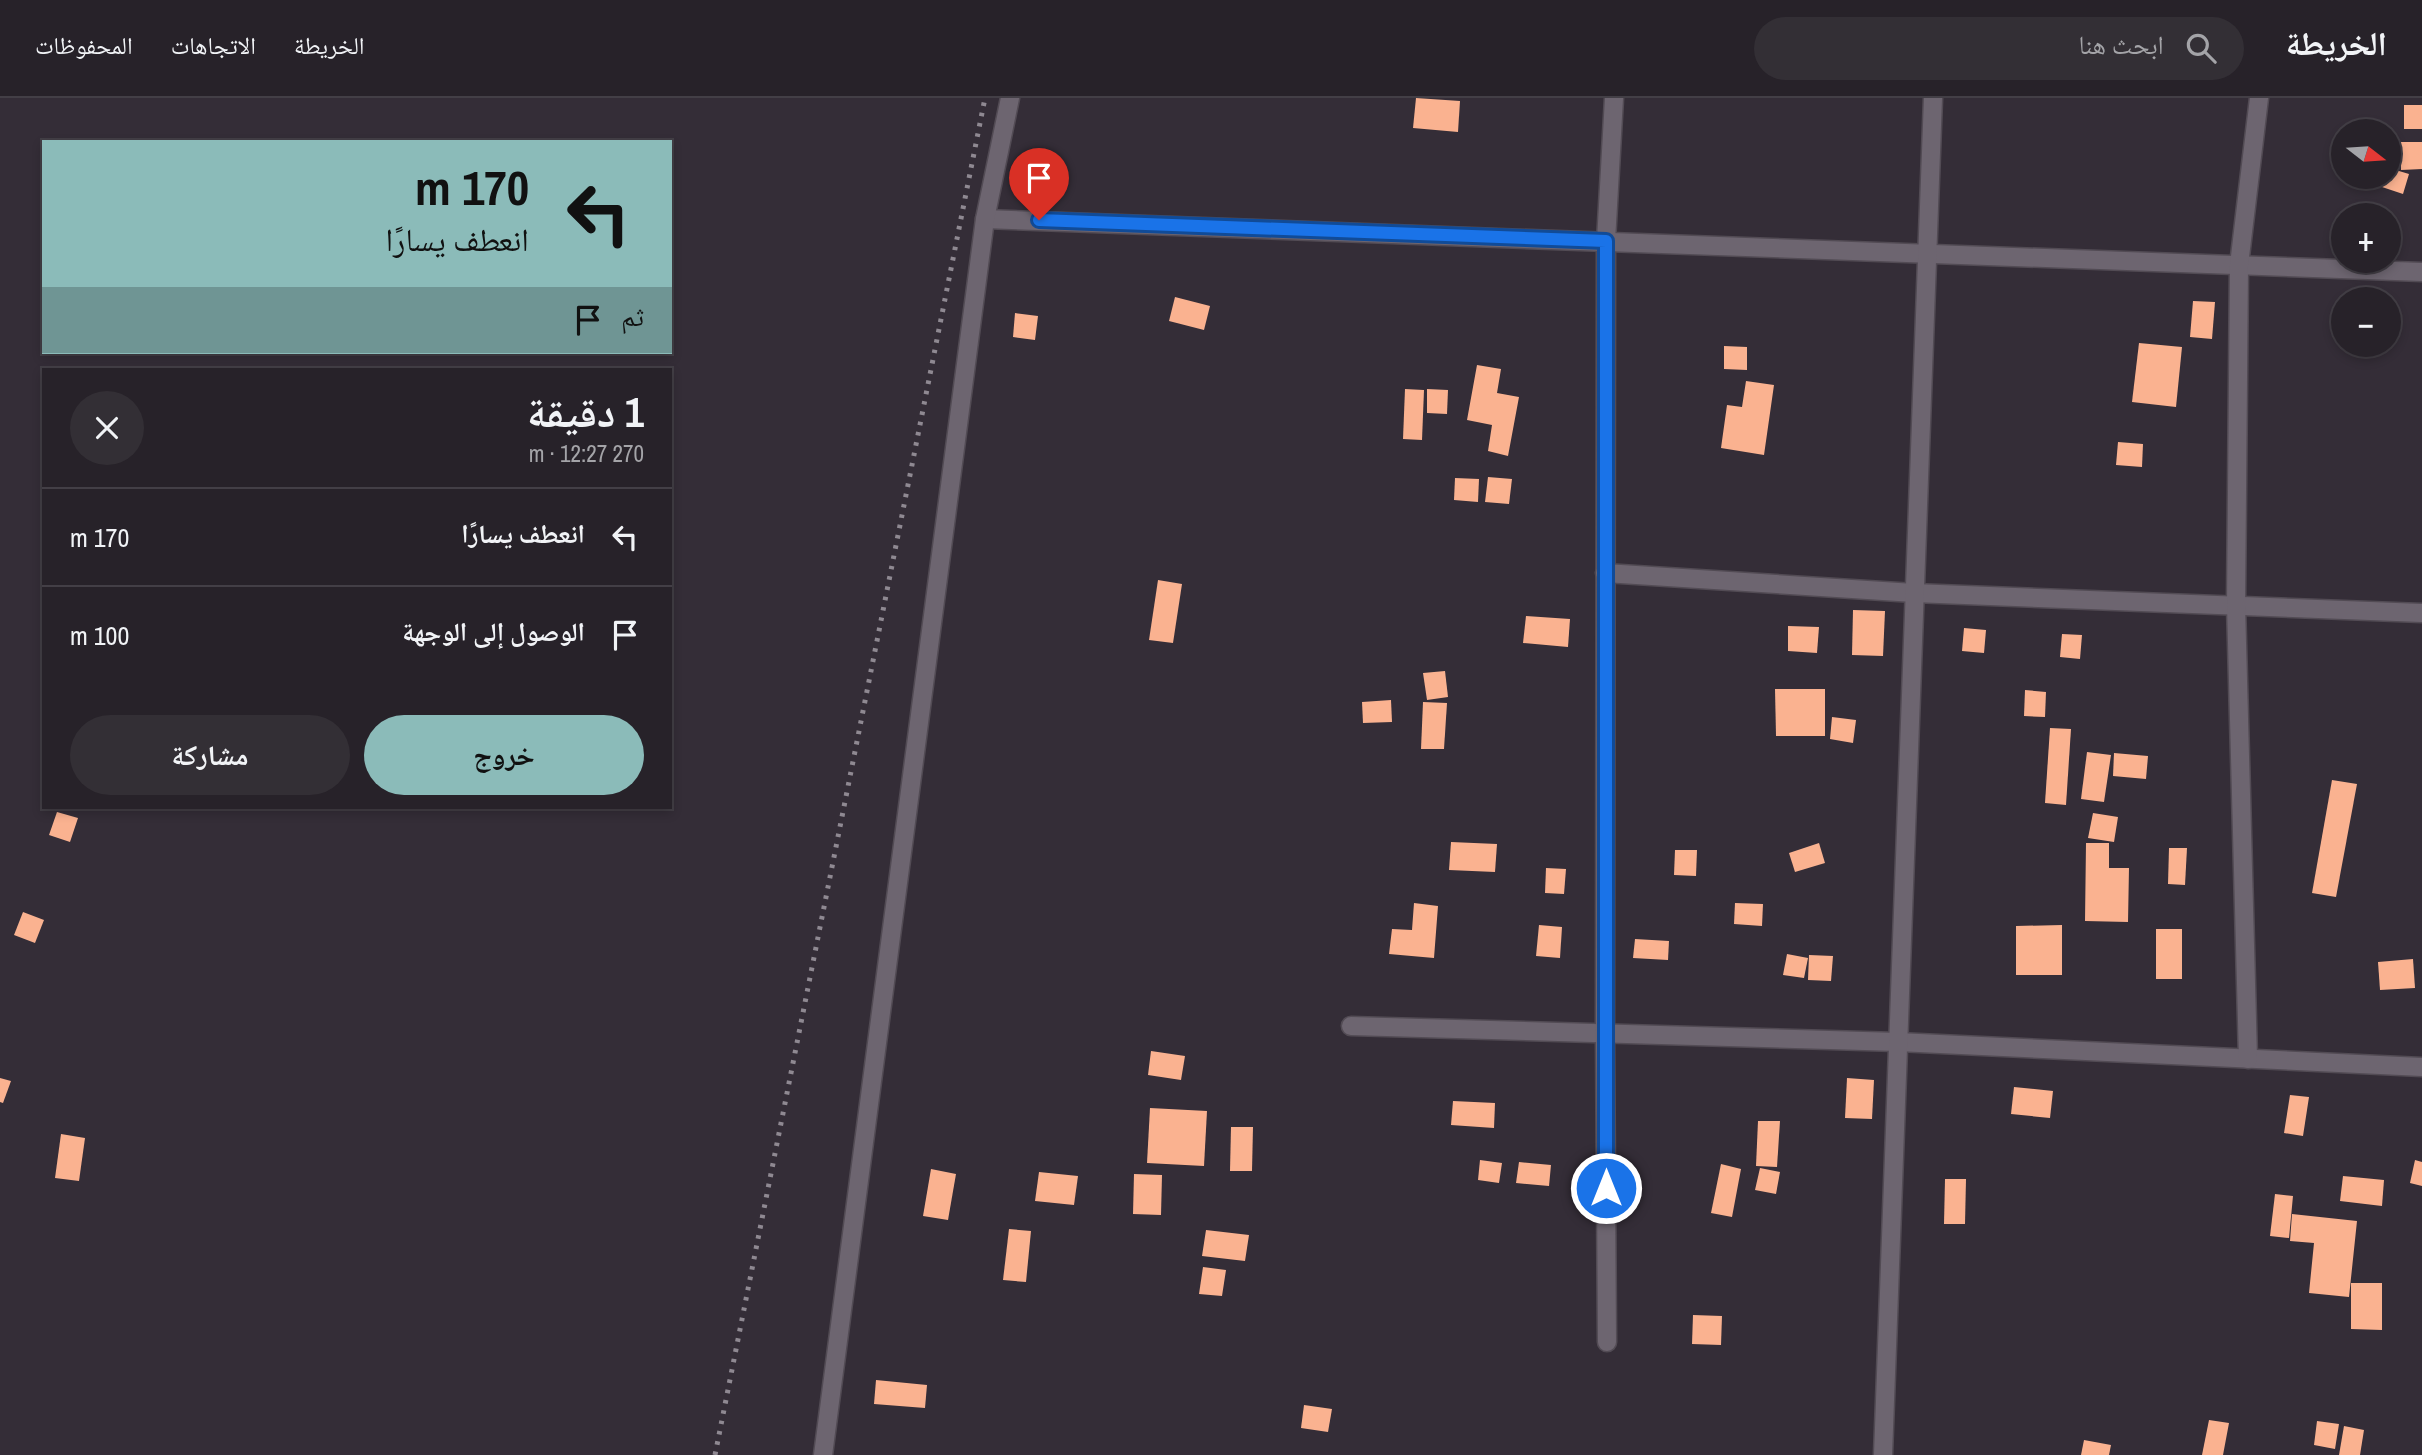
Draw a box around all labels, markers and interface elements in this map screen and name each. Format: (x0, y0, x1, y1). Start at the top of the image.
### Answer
search box (1754, 17, 2244, 80)
text: الخريطة (2286, 21, 2387, 65)
text: ابحث هنا (2079, 27, 2164, 62)
text: المحفوظات (35, 29, 133, 61)
text: الاتجاهات (171, 29, 256, 61)
text: الخريطة (294, 29, 365, 61)
icon: search (2182, 29, 2220, 67)
north arrow (2331, 119, 2401, 189)
map controls (2331, 119, 2401, 357)
pin (1009, 148, 1069, 220)
text: 170 m (415, 154, 529, 220)
icon: arrive (1020, 159, 1058, 197)
icon: left (553, 168, 644, 259)
button: + (2331, 203, 2401, 273)
text: انعطف يسارًا (386, 218, 529, 261)
button: − (2331, 287, 2401, 357)
text: ثم (621, 299, 644, 334)
icon: arrive (569, 301, 607, 339)
text: 1 دقيقة (527, 384, 644, 440)
button: close (70, 391, 144, 465)
text: 270 m · 12:27 (529, 438, 644, 469)
text: انعطف يسارًا (461, 516, 585, 551)
icon: left (606, 518, 644, 556)
text: 170 m (70, 520, 129, 555)
text: الوصول إلى الوجهة (402, 614, 585, 649)
icon: arrive (606, 616, 644, 654)
text: 100 m (70, 618, 129, 653)
button: مشاركة (70, 715, 350, 795)
button: خروج (364, 715, 644, 795)
position arrow (1569, 1151, 1643, 1225)

